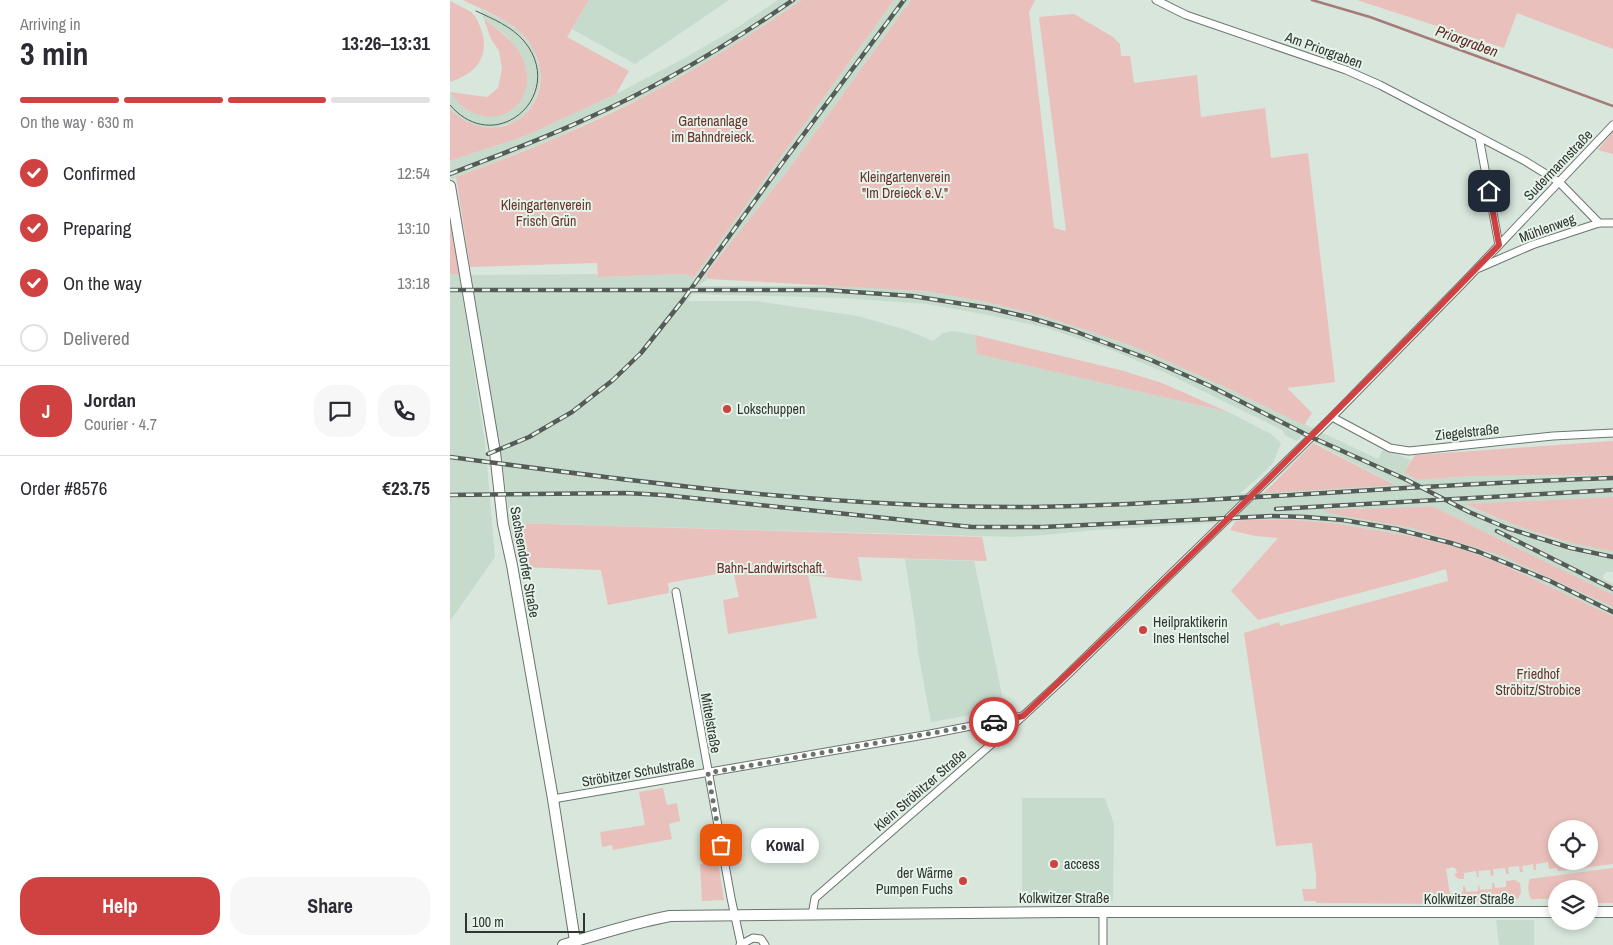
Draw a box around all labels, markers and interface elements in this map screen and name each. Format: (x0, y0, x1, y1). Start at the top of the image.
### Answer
text: Arriving in (20, 13, 81, 35)
water label: Priorgraben (1433, 20, 1501, 62)
street label: Am Priorgraben (1282, 27, 1365, 72)
text: 13:26–13:31 (342, 30, 430, 56)
text: 3 min (20, 32, 89, 75)
text: On the way · 630 m (20, 111, 134, 133)
park label: Gartenanlage im Bahndreieck. (671, 112, 755, 146)
street label: Sudermannstraße (1520, 126, 1596, 204)
icon: check (20, 159, 48, 187)
text: Confirmed (63, 160, 136, 186)
text: 12:54 (397, 162, 430, 184)
park label: Kleingartenverein "Im Dreieck e.V." (860, 168, 950, 202)
pin (1468, 170, 1510, 212)
icon: home (1475, 177, 1503, 205)
park label: Kleingartenverein Frisch Grün (501, 196, 591, 230)
street label: Mühlenweg (1516, 209, 1578, 246)
icon: check (20, 214, 48, 242)
text: Preparing (63, 215, 131, 241)
text: 13:10 (397, 217, 430, 239)
icon: check (20, 269, 48, 297)
text: On the way (63, 270, 142, 296)
text: 13:18 (397, 272, 430, 294)
text: Delivered (63, 325, 130, 351)
button: chat (314, 385, 366, 437)
button: phone (378, 385, 430, 437)
text: Jordan (84, 387, 136, 413)
text: J (42, 398, 50, 424)
place label: Lokschuppen (737, 400, 805, 418)
marker: Lokschuppen (721, 403, 733, 415)
text: Courier · 4.7 (84, 413, 157, 435)
street label: Ziegelstraße (1434, 420, 1500, 444)
text: Order #8576 (20, 475, 107, 501)
text: €23.75 (382, 475, 430, 501)
street label: Sachsendorfer Straße (506, 505, 544, 619)
park label: Bahn-Landwirtschaft. (717, 559, 825, 577)
place label: Heilpraktikerin Ines Hentschel (1153, 613, 1229, 647)
marker: Heilpraktikerin Ines Hentschel (1137, 624, 1149, 636)
park label: Friedhof Ströbitz/Strobice (1495, 665, 1581, 699)
street label: Mittelstraße (697, 692, 725, 754)
courier (969, 697, 1019, 747)
icon: car (980, 708, 1008, 736)
street label: Klein Ströbitzer Straße (870, 745, 970, 835)
street label: Ströbitzer Schulstraße (580, 753, 696, 791)
map controls (1548, 820, 1598, 930)
button: locate (1548, 820, 1598, 870)
pin (700, 824, 742, 866)
callout: Kowal (751, 828, 818, 862)
icon: bag (707, 831, 735, 859)
text: Kowal (766, 834, 804, 856)
place label: access (1064, 855, 1100, 873)
marker: access (1048, 858, 1060, 870)
place label: der Wärme Pumpen Fuchs (876, 864, 953, 898)
marker: der Wärme Pumpen Fuchs (957, 875, 969, 887)
button: Help (20, 877, 220, 935)
button: Share (230, 877, 430, 935)
button: layers (1548, 880, 1598, 930)
street label: Kolkwitzer Straße (1019, 889, 1109, 907)
street label: Kolkwitzer Straße (1424, 890, 1514, 908)
scale bar (465, 910, 585, 933)
text: 100 m (472, 913, 504, 931)

